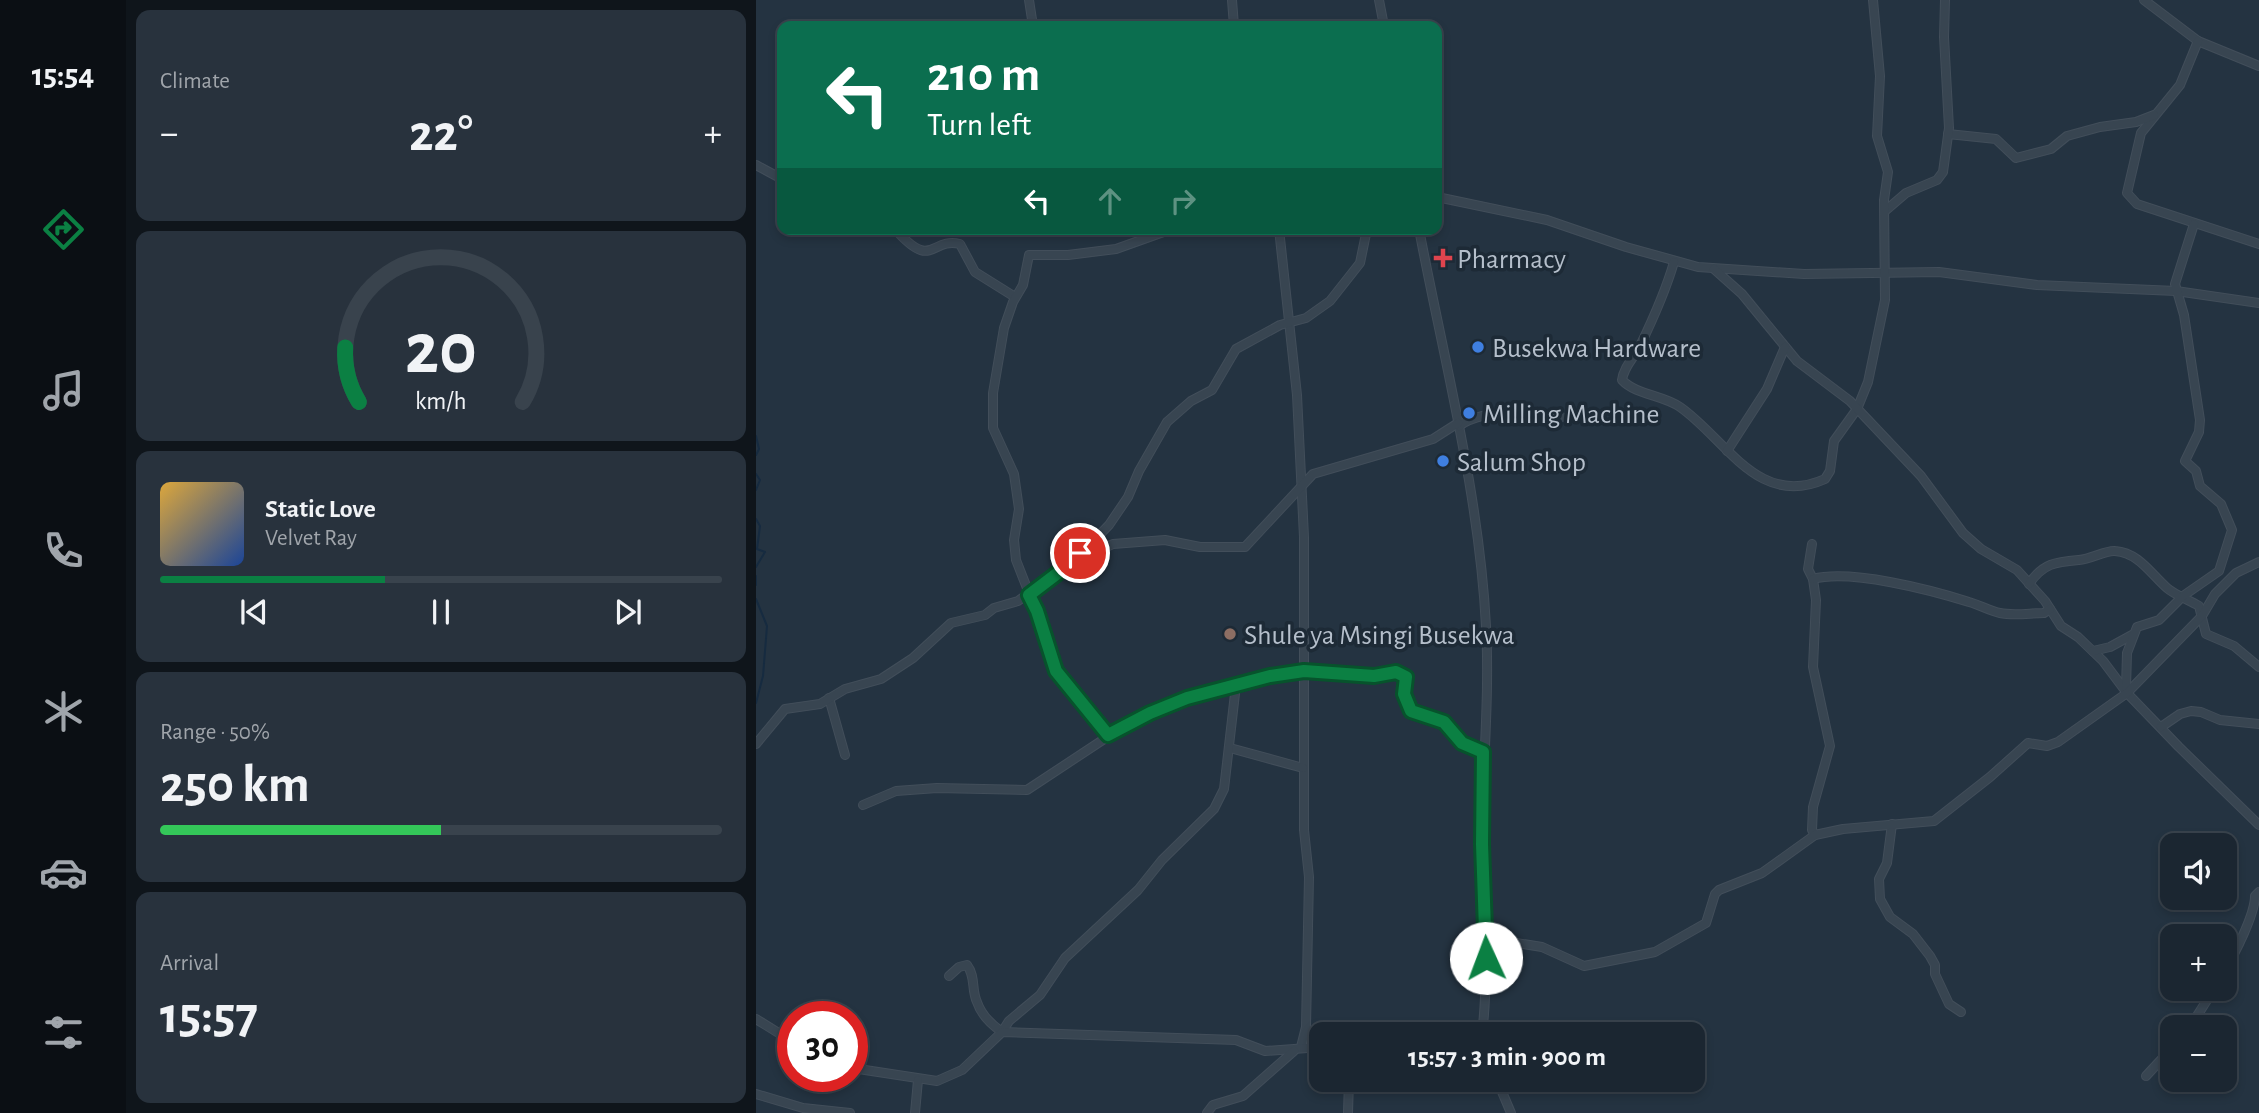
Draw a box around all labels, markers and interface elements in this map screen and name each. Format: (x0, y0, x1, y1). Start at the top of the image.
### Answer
icon: left (812, 49, 903, 140)
text: 210 m (927, 51, 1040, 100)
text: 15:54 (32, 59, 94, 91)
text: Climate (160, 70, 230, 93)
text: 22° (409, 108, 473, 160)
text: Turn left (927, 109, 1031, 141)
text: − (160, 115, 178, 153)
text: + (704, 115, 722, 153)
icon: left (1018, 182, 1056, 220)
icon: ahead (1091, 182, 1129, 220)
icon: right (1164, 182, 1202, 220)
icon: directions (39, 205, 88, 254)
place label: Pharmacy (1457, 246, 1566, 274)
marker: Pharmacy (1435, 250, 1451, 266)
text: 20 (405, 314, 477, 387)
place label: Busekwa Hardware (1492, 335, 1701, 363)
marker: Busekwa Hardware (1470, 339, 1486, 355)
icon: music (39, 366, 88, 415)
text: km/h (415, 389, 467, 414)
place label: Milling Machine (1483, 401, 1659, 429)
marker: Milling Machine (1461, 405, 1477, 421)
place label: Salum Shop (1457, 449, 1586, 477)
marker: Salum Shop (1435, 453, 1451, 469)
text: Static Love (265, 496, 376, 522)
pin (1050, 523, 1110, 583)
icon: phone (39, 526, 88, 575)
text: Velvet Ray (265, 527, 357, 550)
icon: arrive (1061, 534, 1099, 572)
icon: previous (235, 593, 273, 631)
icon: pause (422, 593, 460, 631)
icon: next (609, 593, 647, 631)
place label: Shule ya Msingi Busekwa (1244, 622, 1515, 650)
marker: Shule ya Msingi Busekwa (1222, 626, 1238, 642)
icon: climate (39, 687, 88, 736)
text: Range · 50% (160, 721, 270, 744)
text: 250 km (160, 759, 310, 811)
map controls (2160, 833, 2237, 1092)
button: sound (2160, 833, 2237, 910)
icon: car (39, 848, 88, 897)
position arrow (1449, 921, 1523, 995)
button: + (2160, 924, 2237, 1001)
text: Arrival (160, 952, 219, 975)
text: 15:57 (160, 990, 258, 1042)
speed limit sign: 30 (777, 1001, 868, 1092)
icon: filters (39, 1008, 88, 1057)
button: − (2160, 1015, 2237, 1092)
text: 15:57 · 3 min · 900 m (1408, 1044, 1606, 1070)

